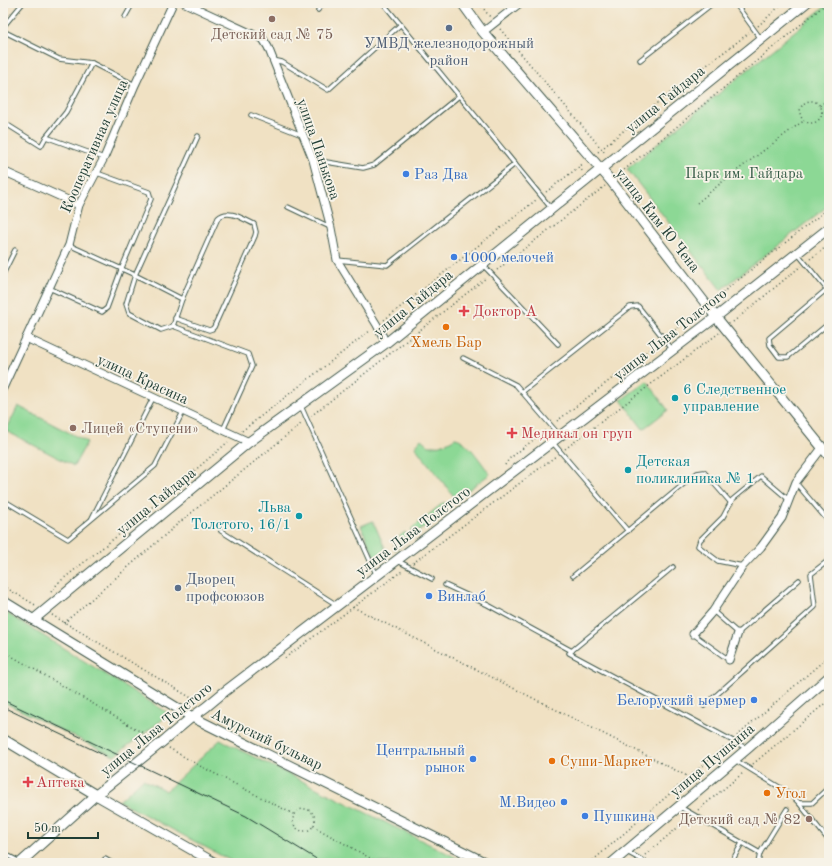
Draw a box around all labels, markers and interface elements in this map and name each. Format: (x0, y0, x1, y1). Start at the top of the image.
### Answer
marker: Детский сад № 75 (267, 14, 277, 24)
marker: УМВД железнодорожный район (444, 23, 454, 33)
place label: Детский сад № 75 (211, 28, 333, 43)
place label: УМВД железнодорожный район (364, 37, 534, 69)
street label: улица Гайдара (624, 63, 709, 136)
street label: Кооперативная улица (59, 77, 132, 216)
street label: улица Панькова (293, 97, 342, 203)
street label: улица Ким Ю Чена (612, 166, 702, 276)
park label: Парк им. Гайдара (685, 167, 804, 182)
place label: Раз Два (414, 168, 469, 183)
marker: Раз Два (401, 169, 411, 179)
place label: 1000 мелочей (462, 251, 554, 266)
marker: 1000 мелочей (449, 252, 459, 262)
street label: улица Гайдара (372, 267, 457, 340)
street label: улица Льва Толстого (612, 286, 730, 384)
marker: Доктор А (458, 305, 470, 317)
place label: Доктор А (473, 305, 538, 320)
marker: Хмель Бар (441, 322, 451, 332)
place label: Хмель Бар (410, 336, 482, 351)
street label: улица Красина (94, 353, 191, 408)
place label: 6 Следственное управление (683, 383, 786, 415)
marker: 6 Следственное управление (670, 393, 680, 403)
place label: Лицей «Ступени» (81, 422, 199, 437)
marker: Лицей «Ступени» (68, 423, 78, 433)
marker: Медикал он груп (506, 427, 518, 439)
place label: Медикал он груп (521, 427, 633, 442)
place label: Детская поликлиника № 1 (636, 455, 755, 487)
street label: улица Гайдара (115, 465, 200, 538)
marker: Детская поликлиника № 1 (623, 465, 633, 475)
street label: улица Льва Толстого (354, 484, 474, 580)
place label: Льва Толстого, 16/1 (191, 501, 292, 533)
marker: Льва Толстого, 16/1 (294, 511, 304, 521)
place label: Дворец профсоюзов (186, 573, 264, 605)
marker: Дворец профсоюзов (173, 583, 183, 593)
place label: Винлаб (437, 590, 486, 605)
marker: Винлаб (424, 591, 434, 601)
street label: улица Льва Толстого (98, 681, 216, 780)
place label: Белоруский ыермер (617, 694, 746, 709)
marker: Белоруский ыермер (749, 695, 759, 705)
street label: Амурский бульвар (208, 707, 325, 774)
street label: улица Пушкина (668, 721, 758, 801)
place label: Центральный рынок (376, 744, 465, 776)
marker: Центральный рынок (468, 754, 478, 764)
place label: Суши-Маркет (560, 755, 652, 770)
marker: Суши-Маркет (547, 756, 557, 766)
place label: Аптека (36, 776, 85, 791)
marker: Аптека (23, 777, 33, 787)
place label: Угол (775, 787, 806, 802)
marker: Угол (762, 788, 772, 798)
place label: М.Видео (499, 796, 556, 811)
marker: М.Видео (559, 797, 569, 807)
place label: Пушкина (593, 810, 656, 825)
marker: Пушкина (580, 811, 590, 821)
place label: Детский сад № 82 (678, 813, 801, 828)
scale bar (28, 814, 98, 840)
marker: Детский сад № 82 (804, 814, 814, 824)
text: 50 m (34, 822, 61, 835)

